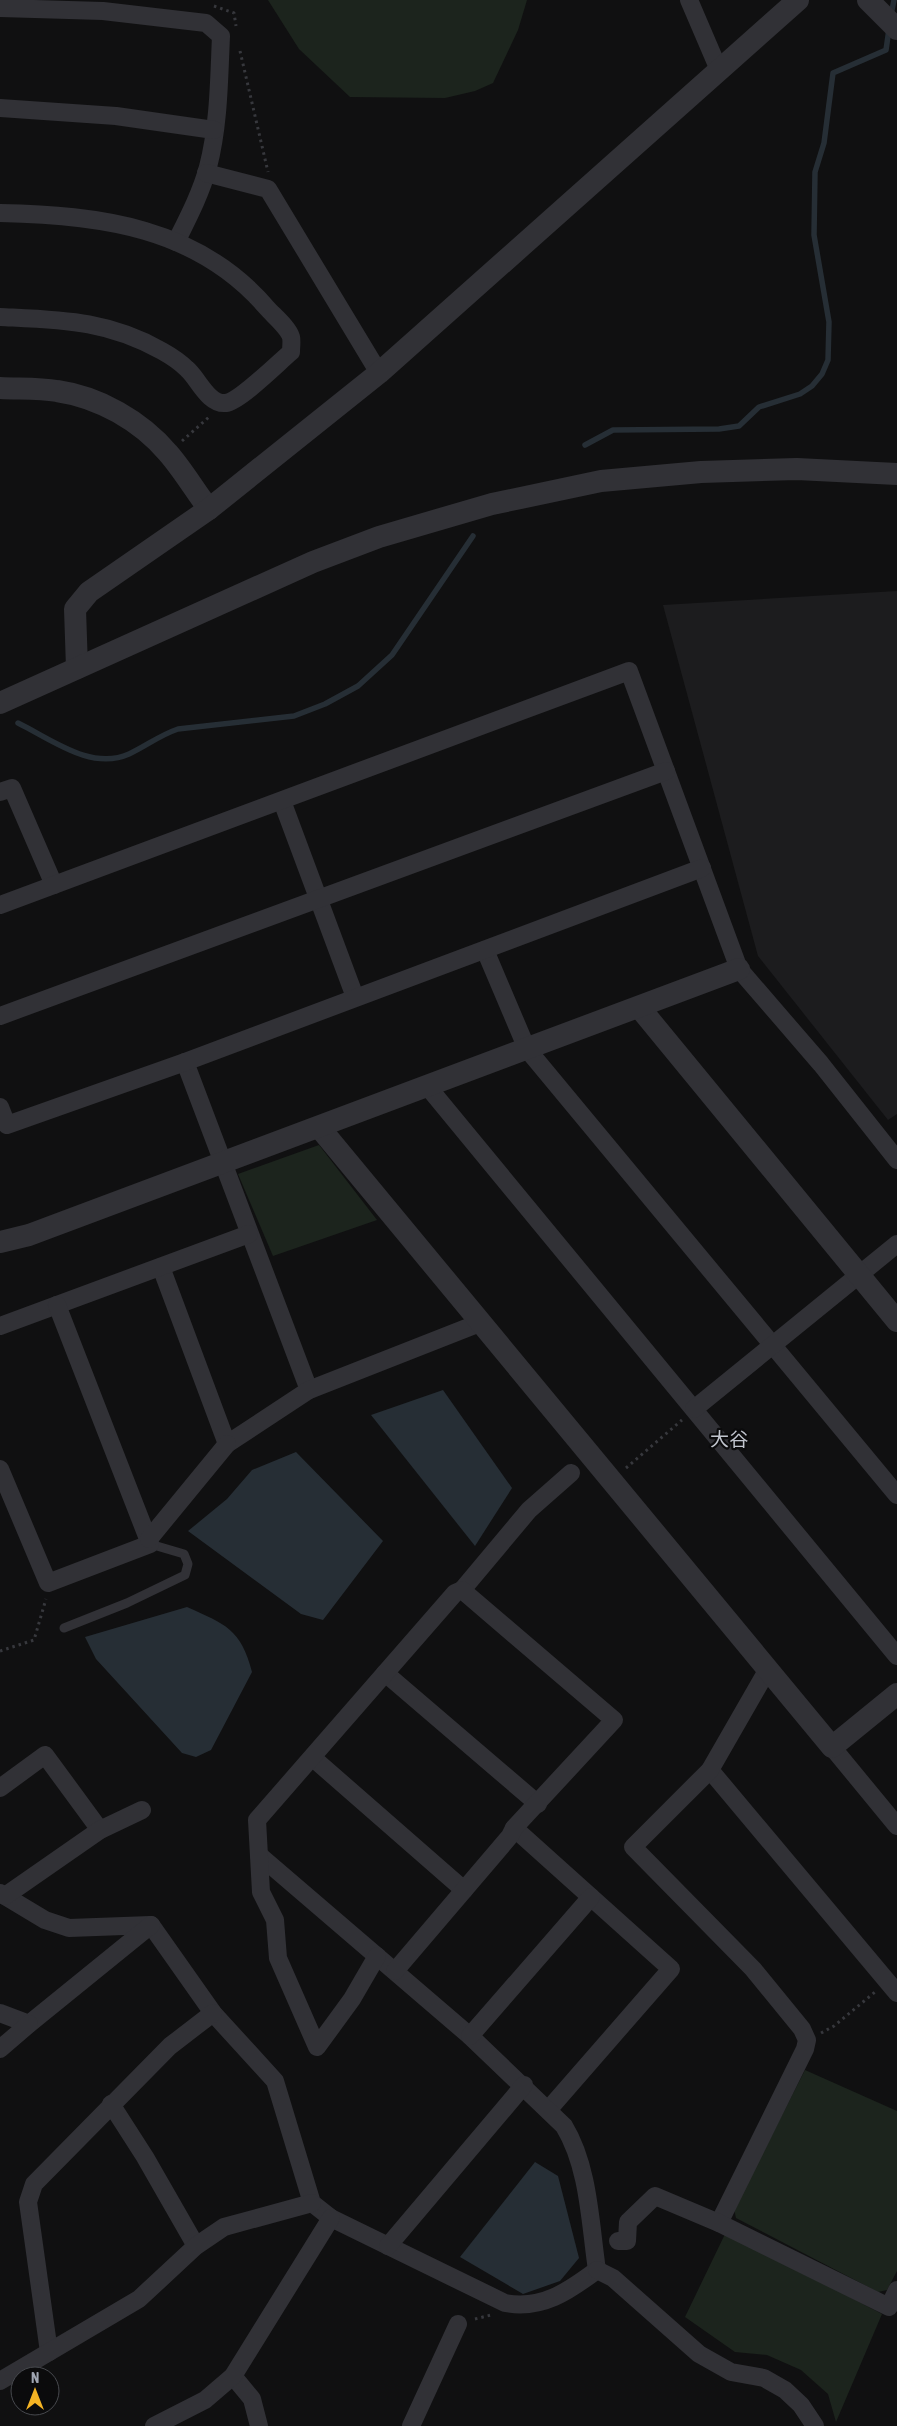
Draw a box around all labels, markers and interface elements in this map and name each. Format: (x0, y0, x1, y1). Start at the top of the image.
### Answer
district label: 大谷 (710, 1428, 748, 1450)
north arrow (10, 2366, 60, 2416)
text: N (31, 2370, 39, 2386)

